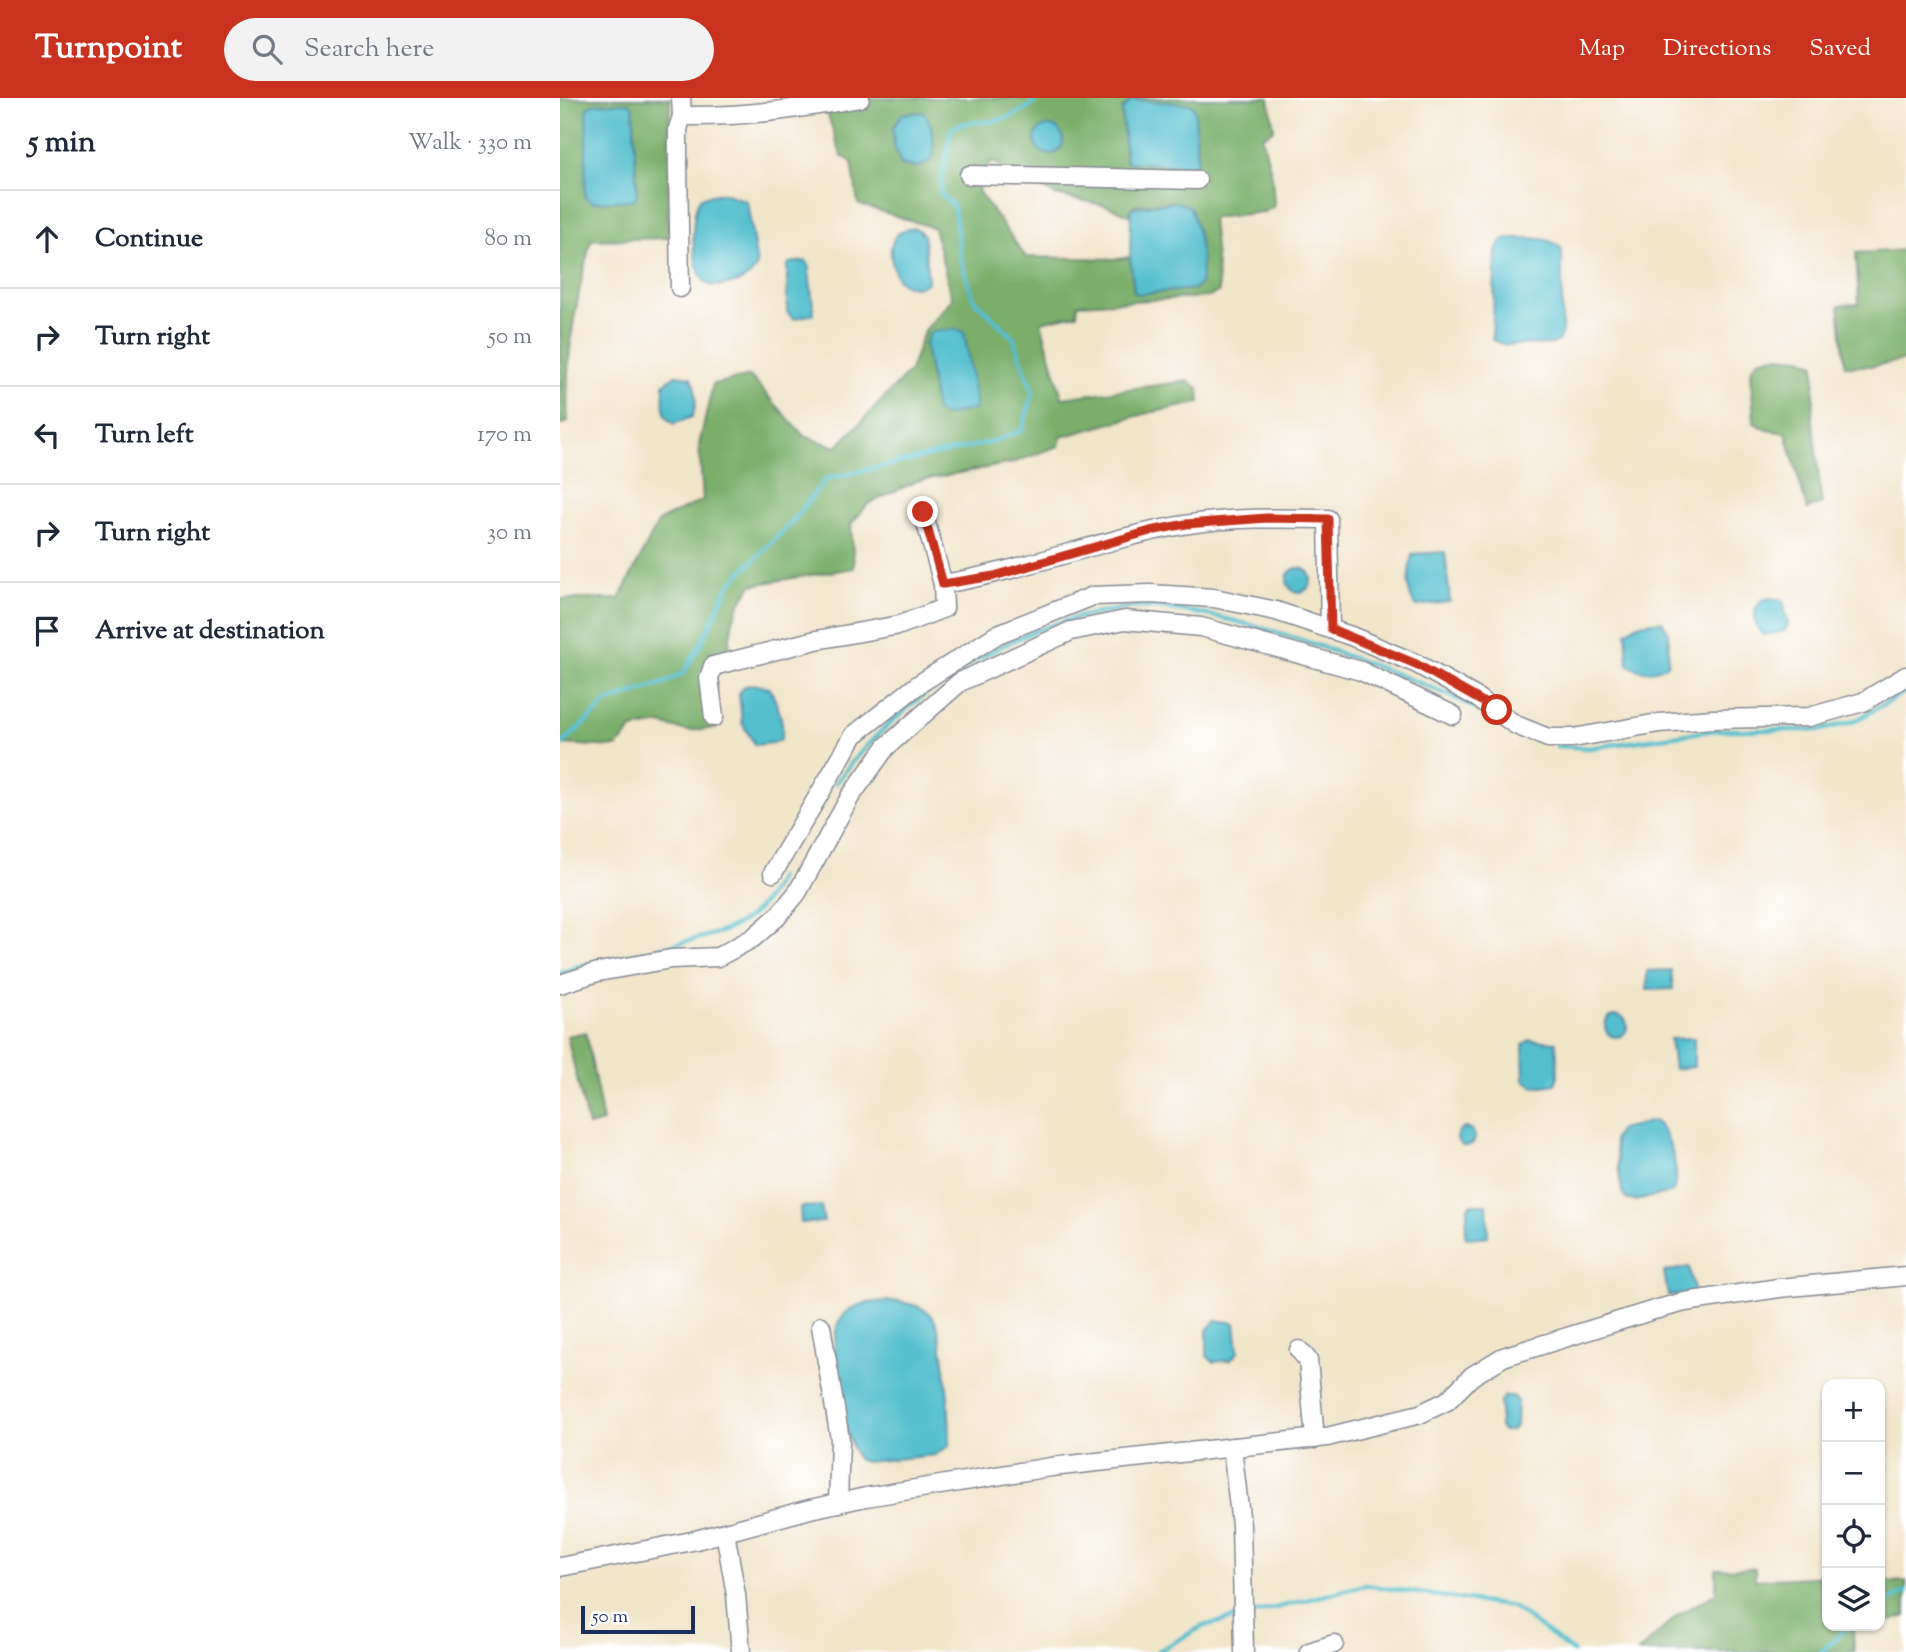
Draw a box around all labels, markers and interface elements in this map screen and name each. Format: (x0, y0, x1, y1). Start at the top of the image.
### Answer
search box (224, 18, 714, 81)
text: Turnpoint (35, 25, 182, 73)
icon: search (248, 30, 286, 68)
text: Search here (304, 31, 434, 68)
text: Map (1579, 32, 1625, 66)
text: Directions (1663, 32, 1771, 66)
text: Saved (1809, 32, 1871, 66)
text: 5 min (28, 122, 96, 165)
text: Walk · 330 m (408, 127, 532, 160)
icon: ahead (28, 220, 66, 258)
text: Continue (95, 221, 203, 258)
text: 80 m (484, 223, 532, 256)
icon: right (28, 318, 66, 356)
text: Turn right (95, 319, 210, 356)
text: 50 m (488, 321, 532, 354)
icon: left (28, 416, 66, 454)
text: Turn left (95, 417, 194, 454)
text: 170 m (477, 419, 532, 452)
route end (907, 496, 938, 527)
icon: right (28, 514, 66, 552)
text: Turn right (95, 515, 210, 552)
text: 30 m (487, 517, 532, 550)
icon: arrive (28, 612, 66, 650)
text: Arrive at destination (95, 613, 325, 650)
route start (1481, 694, 1512, 725)
map controls (1822, 1379, 1885, 1631)
button: + (1822, 1379, 1885, 1442)
button: − (1822, 1442, 1885, 1505)
button: locate (1822, 1505, 1885, 1568)
button: layers (1822, 1568, 1885, 1631)
scale bar (581, 1603, 695, 1635)
text: 50 m (592, 1604, 628, 1631)

